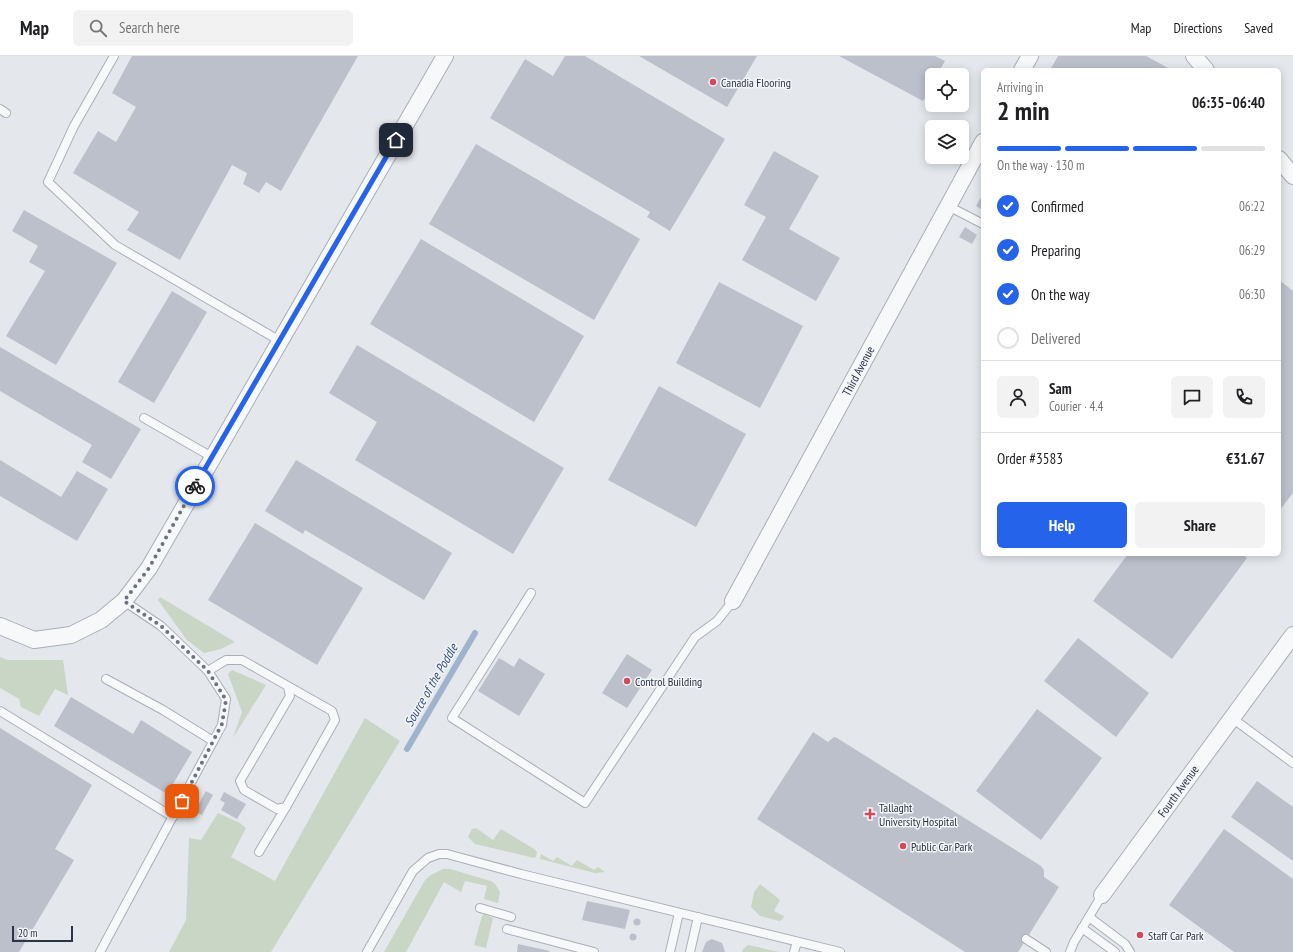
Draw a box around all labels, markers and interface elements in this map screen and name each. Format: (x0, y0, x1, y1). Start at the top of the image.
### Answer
search box (73, 10, 353, 46)
text: Map (20, 16, 49, 40)
icon: search (87, 17, 109, 39)
text: Search here (119, 18, 180, 37)
text: Map (1131, 19, 1151, 37)
text: Directions (1173, 19, 1222, 37)
text: Saved (1244, 19, 1273, 37)
map controls (925, 68, 969, 164)
button: locate (925, 68, 969, 112)
place label: Canadia Flooring (721, 75, 791, 90)
marker: Canadia Flooring (708, 77, 718, 87)
text: Arriving in (997, 79, 1044, 96)
text: 06:35–06:40 (1192, 93, 1265, 112)
text: 2 min (997, 94, 1050, 127)
button: layers (925, 120, 969, 164)
pin (379, 123, 413, 157)
icon: home (385, 129, 407, 151)
text: On the way · 130 m (997, 157, 1084, 174)
icon: check (997, 195, 1019, 217)
text: Confirmed (1031, 197, 1084, 216)
text: 06:22 (1239, 198, 1265, 215)
icon: check (997, 239, 1019, 261)
text: Preparing (1031, 241, 1081, 260)
text: 06:29 (1239, 242, 1265, 259)
icon: check (997, 283, 1019, 305)
text: On the way (1031, 285, 1090, 304)
text: 06:30 (1239, 286, 1265, 303)
text: Delivered (1031, 329, 1081, 348)
street label: Third Avenue (839, 343, 877, 398)
button: person (997, 376, 1039, 418)
button: chat (1171, 376, 1213, 418)
button: phone (1223, 376, 1265, 418)
text: Sam (1049, 379, 1072, 398)
text: Courier · 4.4 (1049, 398, 1103, 415)
text: Order #3583 (997, 449, 1063, 468)
text: €31.67 (1226, 449, 1265, 468)
courier (175, 466, 215, 506)
icon: bike (184, 475, 206, 497)
button: Help (997, 502, 1127, 548)
button: Share (1135, 502, 1265, 548)
water label: Source of the Poddle (400, 639, 462, 729)
place label: Control Building (635, 674, 702, 689)
marker: Control Building (622, 676, 632, 686)
street label: Fourth Avenue (1154, 762, 1202, 820)
pin (165, 784, 199, 818)
icon: bag (171, 790, 193, 812)
place label: Tallaght University Hospital (879, 800, 957, 829)
marker: Tallaght University Hospital (864, 808, 876, 820)
place label: Public Car Park (911, 839, 973, 854)
marker: Public Car Park (898, 841, 908, 851)
scale bar (12, 924, 73, 943)
text: 20 m (18, 926, 37, 940)
place label: Staff Car Park (1148, 928, 1204, 943)
marker: Staff Car Park (1135, 930, 1145, 940)

